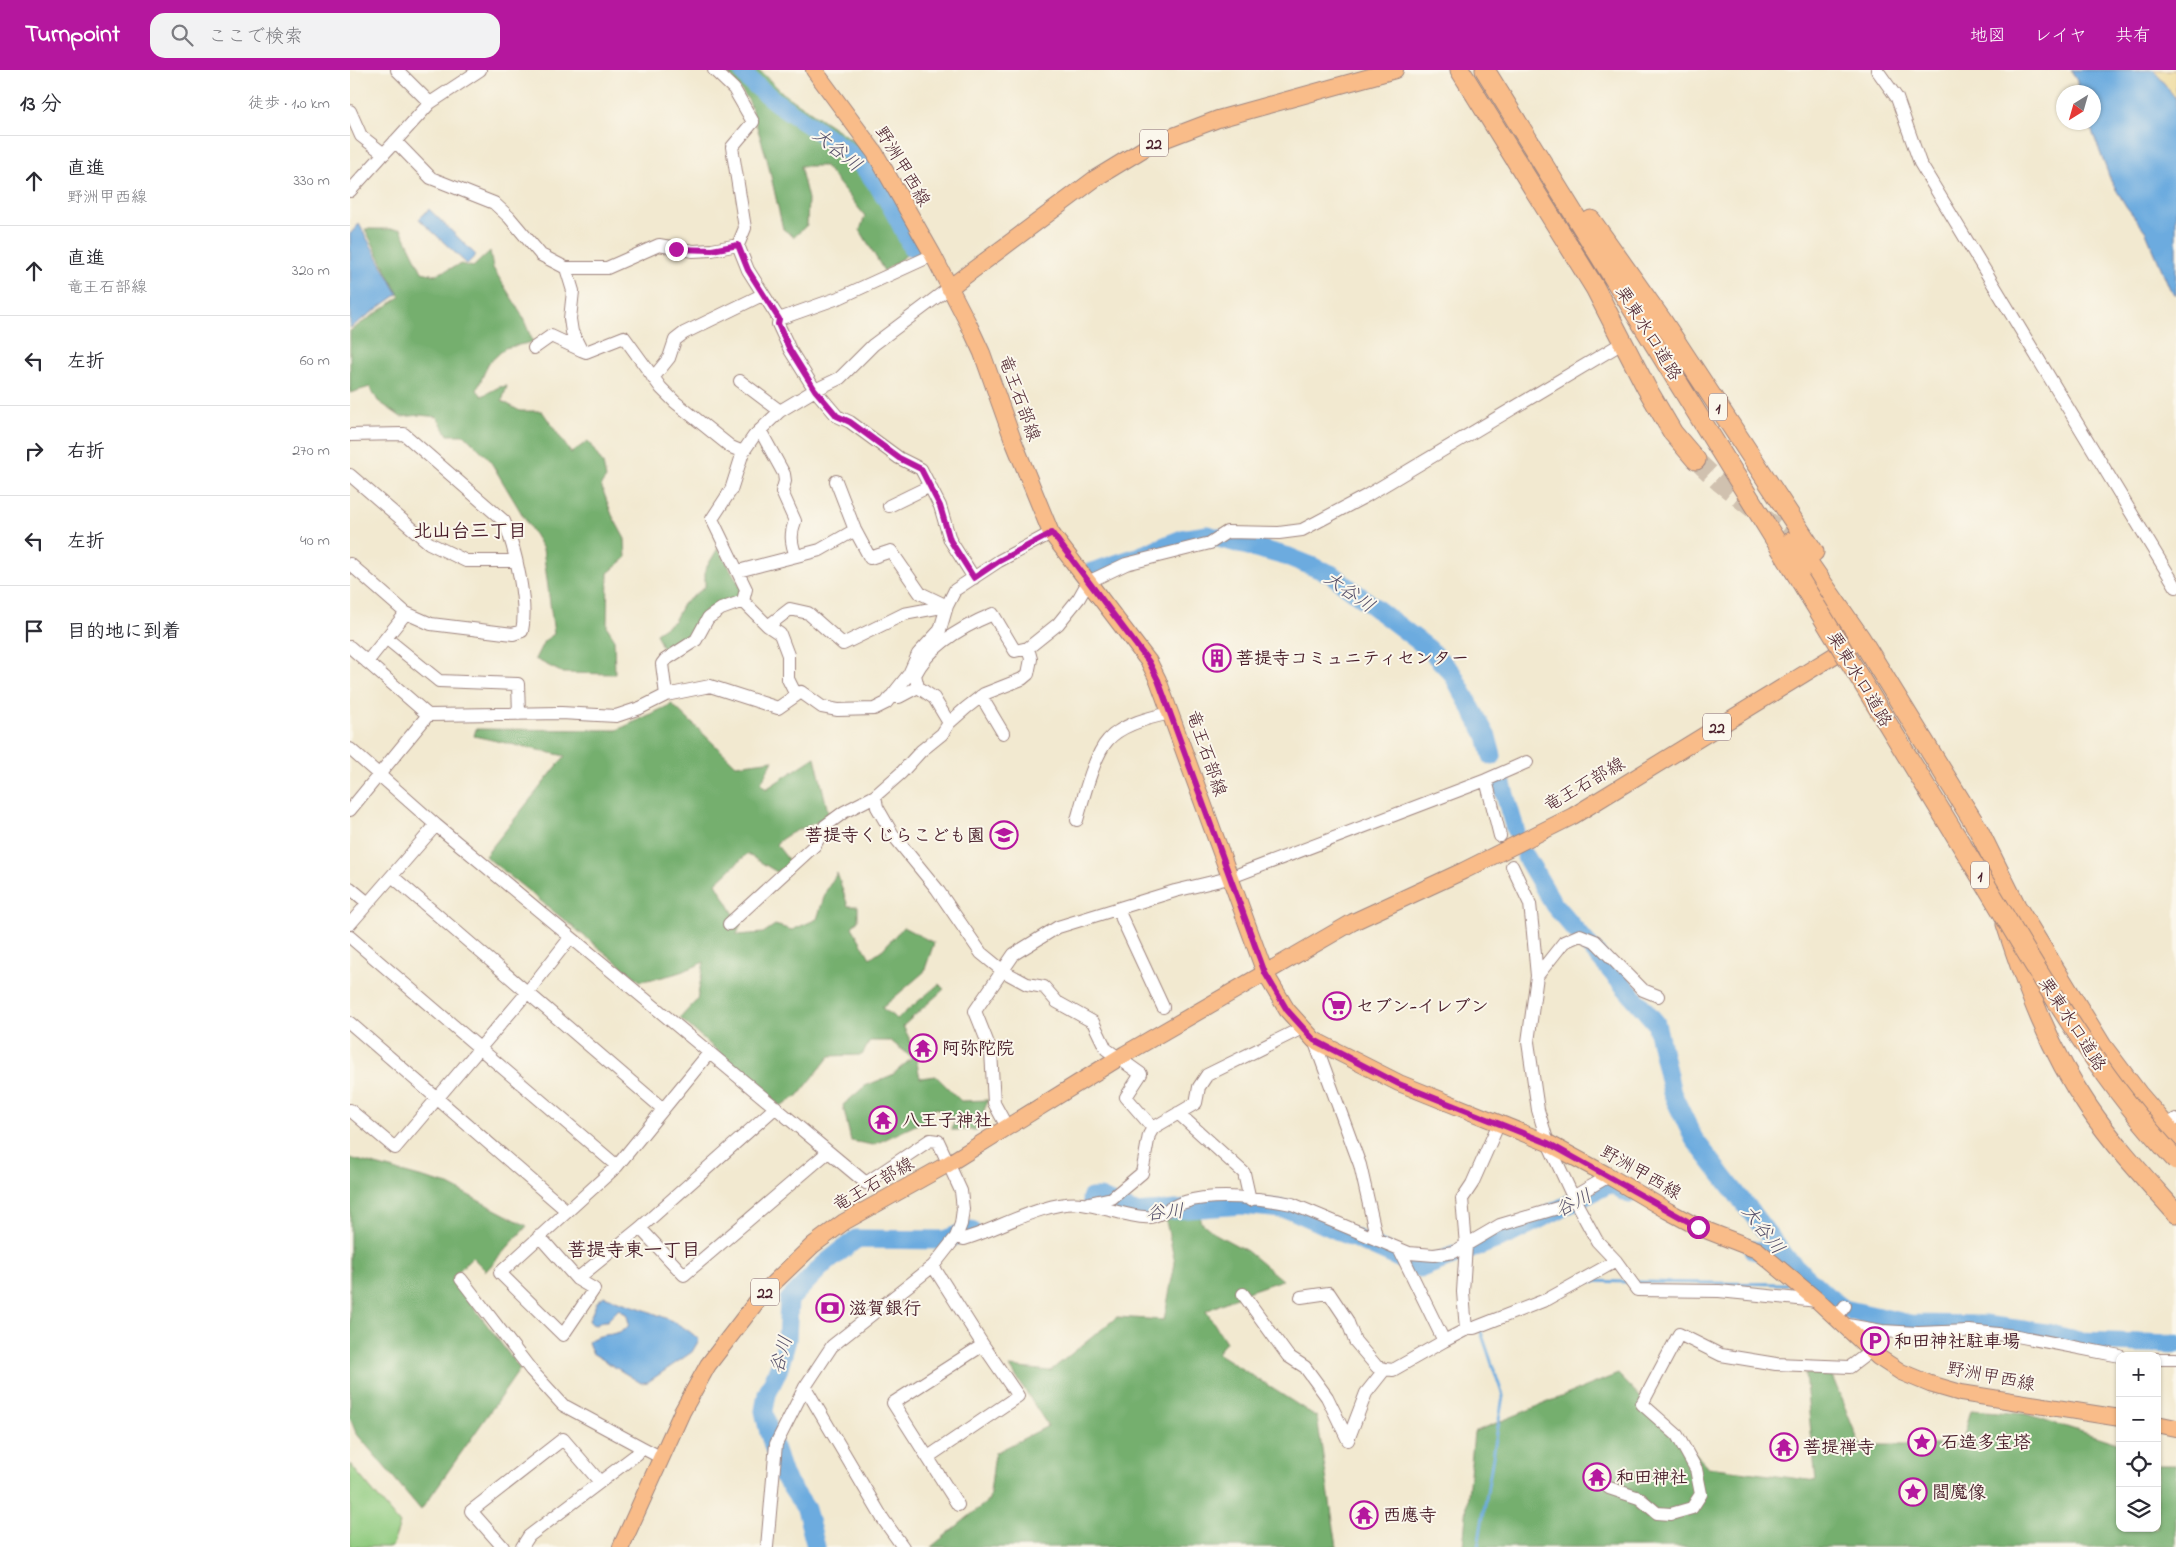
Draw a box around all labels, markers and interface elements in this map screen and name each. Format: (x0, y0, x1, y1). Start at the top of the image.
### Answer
search box (150, 13, 500, 58)
text: Turnpoint (25, 18, 120, 53)
icon: search (168, 21, 196, 49)
text: ここで検索 (208, 24, 303, 51)
text: 地図 (1970, 24, 2006, 50)
text: レイヤ (2034, 24, 2087, 50)
text: 共有 (2115, 24, 2151, 50)
north arrow (2056, 85, 2101, 130)
text: 13 分 (20, 90, 62, 120)
text: 徒歩 · 1.0 km (248, 92, 330, 116)
street label: 野洲甲西線 (867, 122, 936, 212)
water label: 大谷川 (806, 123, 867, 179)
road number: 22 (1140, 129, 1168, 156)
text: 直進 (67, 156, 105, 183)
icon: ahead (20, 167, 48, 195)
text: 330 m (293, 169, 330, 193)
text: 野洲甲西線 (67, 186, 147, 210)
route end (665, 238, 688, 261)
text: 直進 (67, 246, 105, 273)
icon: ahead (20, 257, 48, 285)
text: 320 m (292, 259, 330, 283)
text: 竜王石部線 (67, 276, 147, 300)
street label: 栗東水口道路 (1608, 281, 1687, 387)
icon: left (20, 347, 48, 375)
text: 左折 (67, 349, 105, 376)
text: 60 m (300, 349, 330, 373)
street label: 竜王石部線 (991, 352, 1046, 445)
road number: 1 (1709, 394, 1727, 421)
icon: right (20, 437, 48, 465)
text: 右折 (67, 439, 105, 466)
text: 270 m (292, 439, 330, 463)
district label: 北山台三丁目 (413, 519, 527, 546)
icon: left (20, 527, 48, 555)
text: 左折 (67, 529, 105, 556)
text: 40 m (300, 529, 330, 553)
water label: 大谷川 (1317, 566, 1380, 620)
icon: arrive (20, 617, 48, 645)
text: 目的地に到着 (67, 619, 181, 646)
street label: 栗東水口道路 (1819, 627, 1897, 733)
building icon: 菩提寺コミュニティセンター (1202, 643, 1232, 673)
place label: 菩提寺コミュニティセンター (1236, 647, 1469, 673)
street label: 竜王石部線 (1178, 707, 1232, 800)
road number: 22 (1703, 714, 1731, 740)
street label: 竜王石部線 (1540, 752, 1630, 819)
school or university icon: 菩提寺くじらこども園 (989, 820, 1019, 850)
place label: 菩提寺くじらこども園 (805, 824, 985, 850)
road number: 1 (1971, 862, 1989, 888)
street label: 栗東水口道路 (2031, 973, 2112, 1077)
supermarket icon: セブン-イレブン (1322, 991, 1352, 1021)
place label: セブン-イレブン (1356, 995, 1489, 1021)
temple icon: 阿弥陀院 (908, 1033, 938, 1063)
place label: 阿弥陀院 (942, 1037, 1014, 1063)
temple icon: 八王子神社 (868, 1105, 898, 1135)
place label: 八王子神社 (902, 1109, 992, 1135)
street label: 野洲甲西線 (1595, 1140, 1685, 1207)
street label: 竜王石部線 (829, 1152, 919, 1219)
water label: 谷川 (1551, 1184, 1597, 1225)
water label: 谷川 (1145, 1199, 1185, 1228)
water label: 大谷川 (1734, 1200, 1790, 1261)
route start (1687, 1216, 1710, 1239)
district label: 菩提寺東一丁目 (567, 1238, 701, 1265)
road number: 22 (751, 1278, 779, 1306)
bank icon: 滋賀銀行 (815, 1293, 845, 1323)
place label: 滋賀銀行 (849, 1297, 921, 1323)
parking icon: 和田神社駐車場 (1860, 1326, 1890, 1356)
place label: 和田神社駐車場 (1894, 1330, 2020, 1356)
water label: 谷川 (764, 1333, 801, 1377)
map controls (2116, 1352, 2161, 1532)
button: + (2116, 1352, 2161, 1397)
street label: 野洲甲西線 (1944, 1357, 2037, 1399)
button: − (2116, 1397, 2161, 1442)
place icon: 石造多宝塔 (1907, 1427, 1937, 1457)
place label: 石造多宝塔 (1941, 1431, 2031, 1457)
temple icon: 菩提禅寺 (1769, 1432, 1799, 1462)
place label: 菩提禅寺 (1803, 1436, 1875, 1462)
button: locate (2116, 1442, 2161, 1487)
temple icon: 和田神社 (1582, 1462, 1612, 1492)
place label: 和田神社 (1616, 1466, 1688, 1492)
place icon: 閻魔像 (1898, 1477, 1928, 1507)
place label: 閻魔像 (1932, 1481, 1986, 1507)
button: layers (2116, 1487, 2161, 1532)
temple icon: 西應寺 (1349, 1500, 1379, 1530)
place label: 西應寺 (1383, 1504, 1437, 1530)

